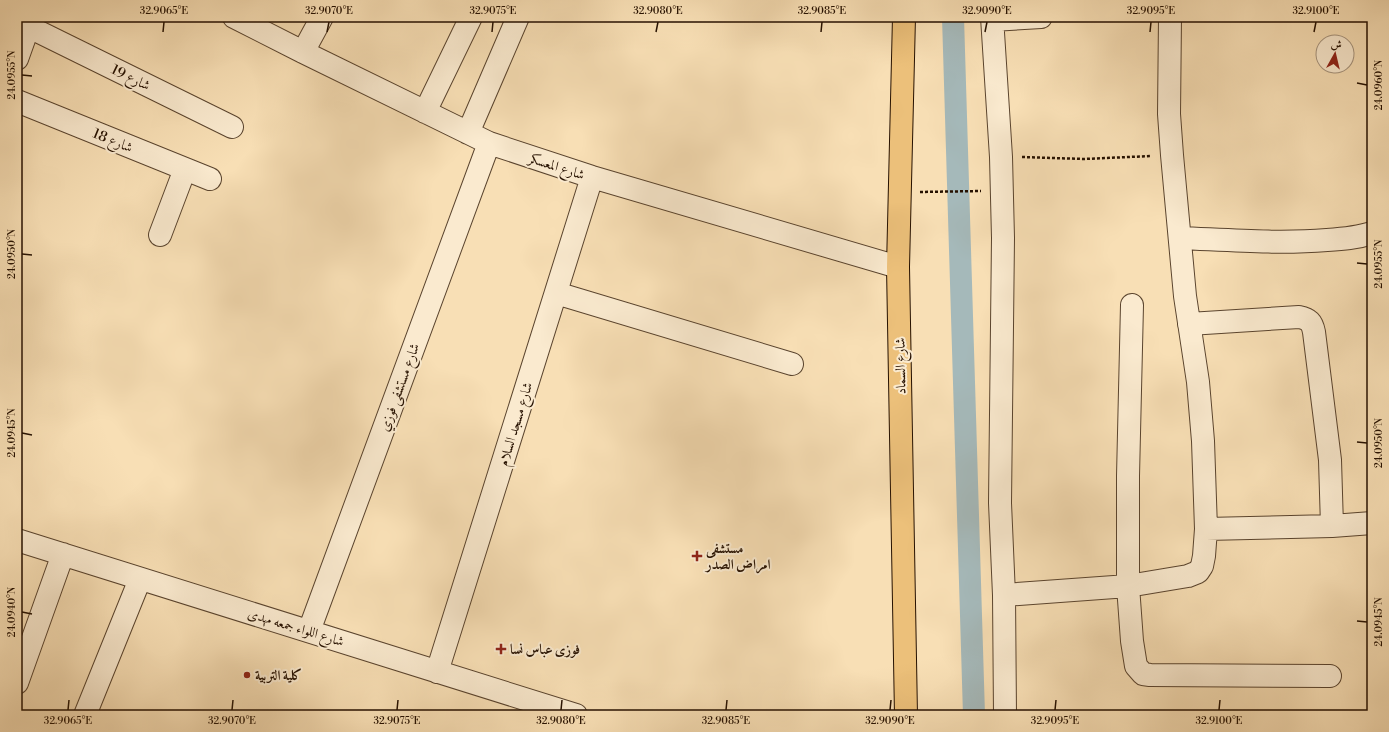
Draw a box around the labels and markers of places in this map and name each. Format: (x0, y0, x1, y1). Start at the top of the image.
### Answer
place label: مستشفى امراض الصدر (704, 540, 771, 574)
marker: مستشفى امراض الصدر (691, 550, 703, 562)
place label: فوزى عباس نسا (510, 641, 580, 659)
marker: فوزى عباس نسا (495, 643, 507, 655)
place label: كلية التربية (255, 667, 302, 685)
marker: كلية التربية (242, 670, 252, 680)

